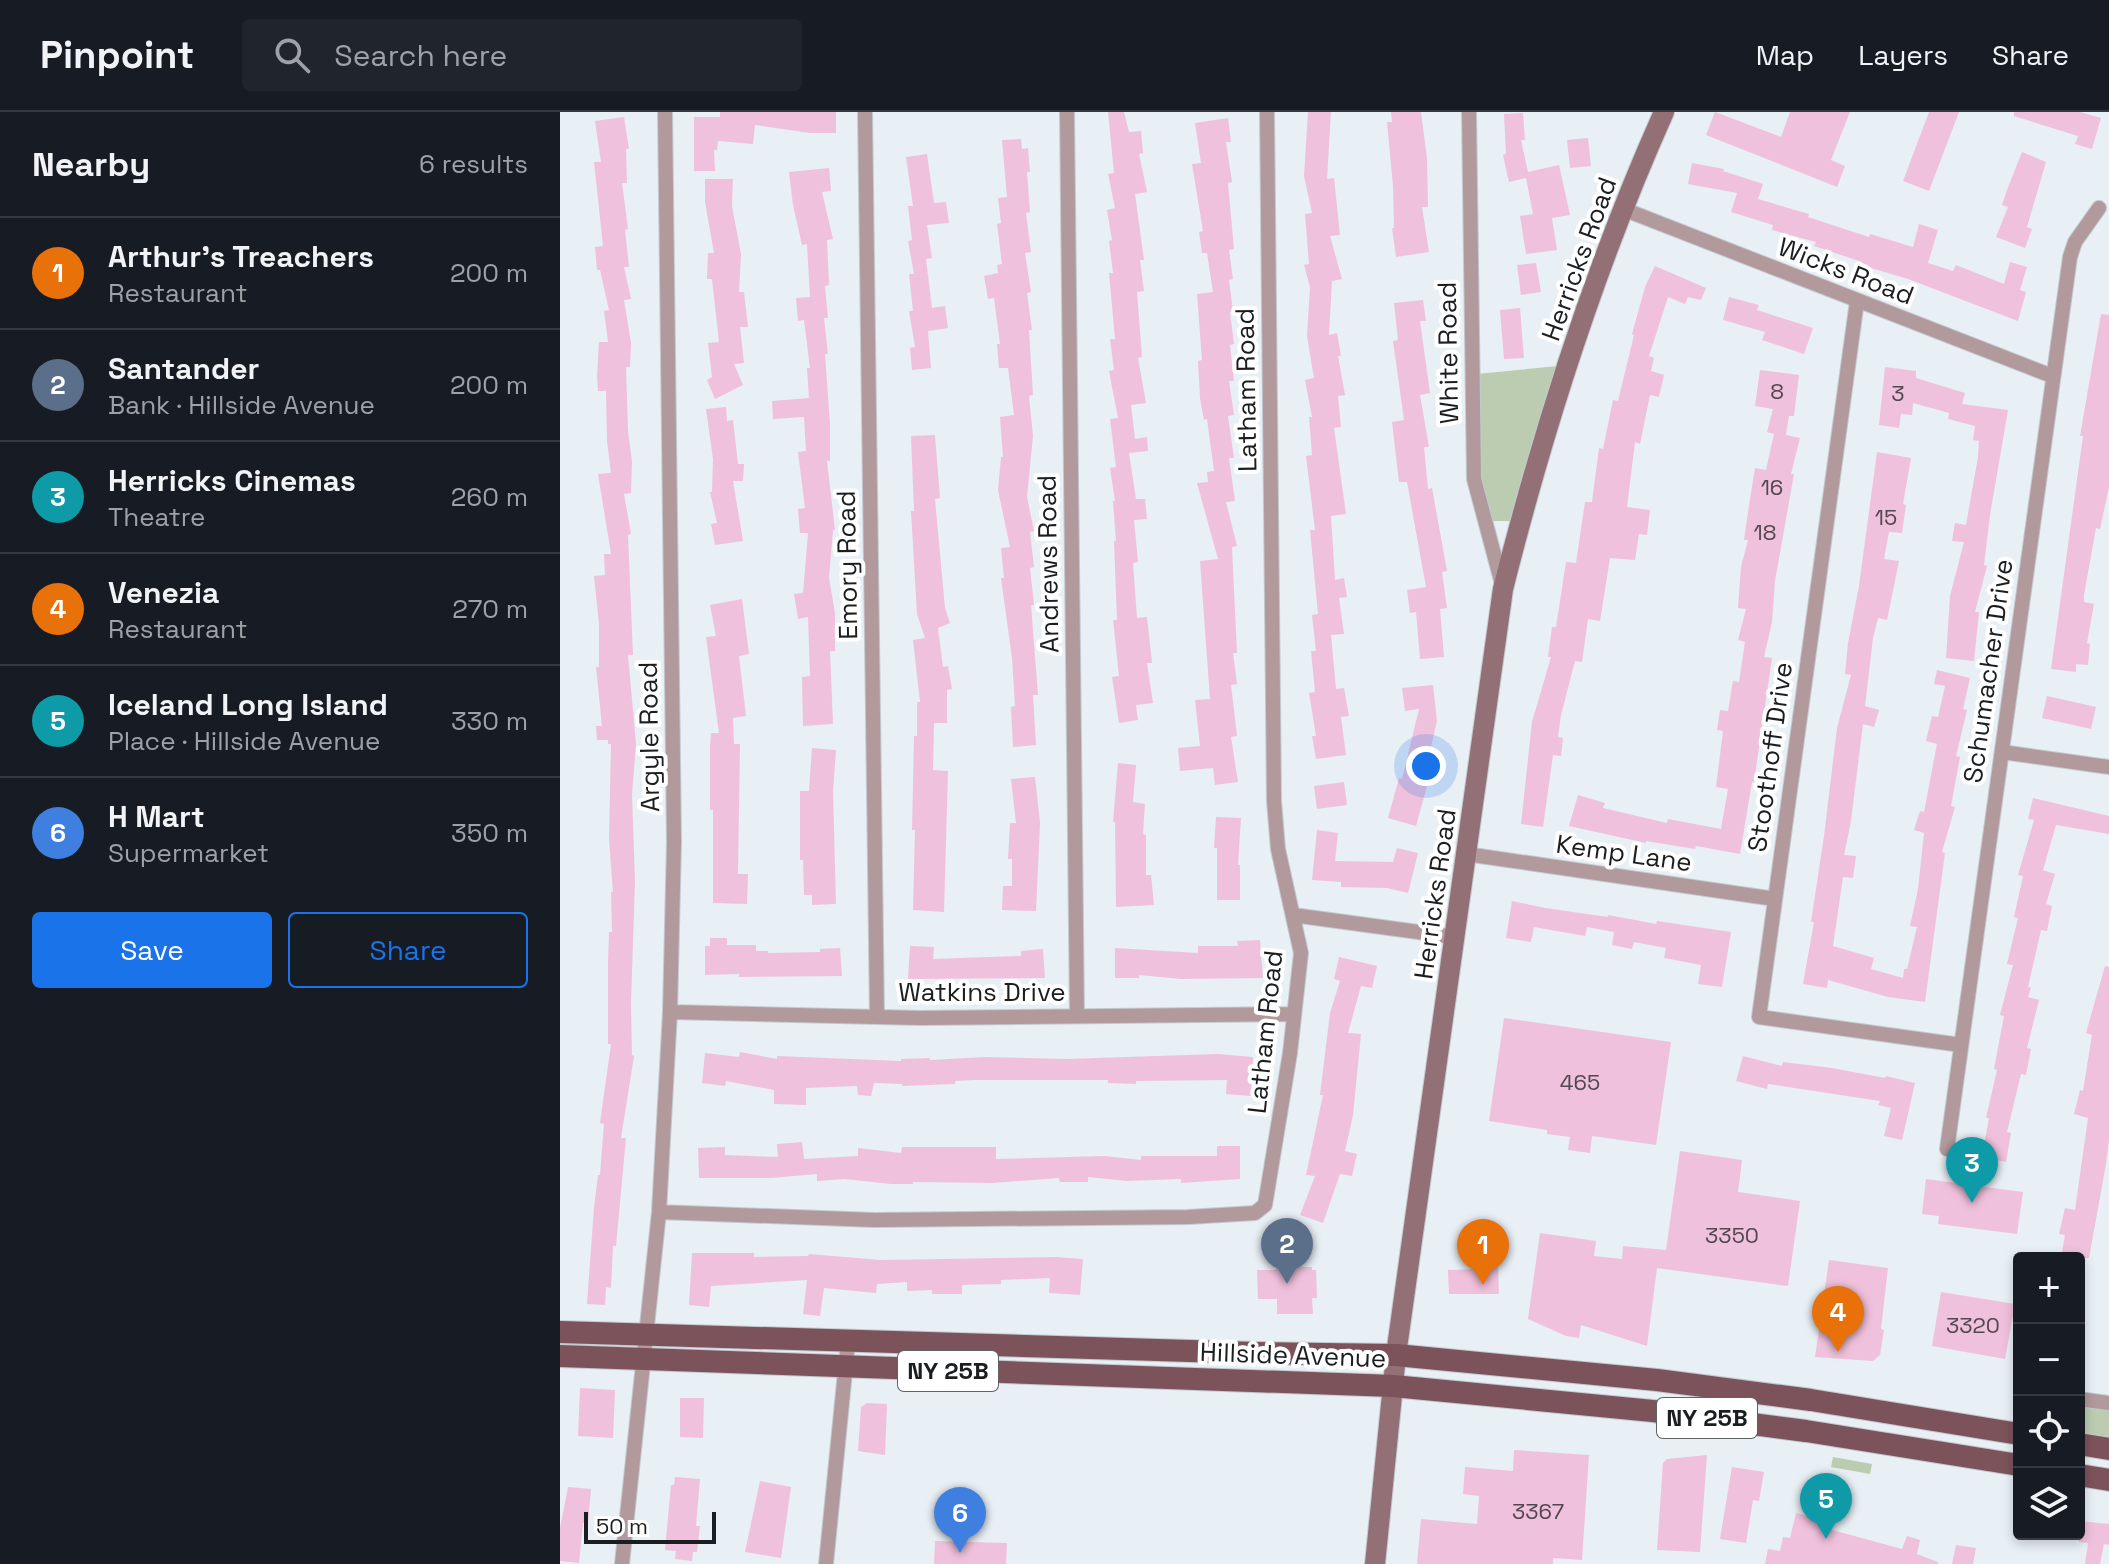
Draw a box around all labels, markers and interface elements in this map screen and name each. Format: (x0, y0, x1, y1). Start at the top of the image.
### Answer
search box (242, 19, 802, 91)
text: Pinpoint (40, 31, 194, 79)
icon: search (270, 33, 314, 77)
text: Search here (334, 36, 507, 75)
text: Map (1756, 37, 1814, 73)
text: Layers (1858, 37, 1948, 73)
text: Share (1992, 37, 2069, 73)
text: Nearby (32, 143, 150, 186)
text: 6 results (419, 147, 528, 181)
street label: Herricks Road (1534, 172, 1624, 346)
street label: Wicks Road (1773, 230, 1919, 312)
text: Arthur's Treachers (108, 237, 374, 276)
text: 1 (52, 256, 64, 290)
text: 200 m (450, 256, 528, 290)
text: Restaurant (108, 276, 247, 310)
street label: White Road (1430, 281, 1466, 425)
street label: Latham Road (1228, 308, 1264, 472)
text: Santander (108, 349, 259, 388)
text: 2 (50, 368, 66, 402)
text: 200 m (450, 368, 528, 402)
house number: 8 (1770, 377, 1784, 405)
house number: 3 (1891, 379, 1905, 407)
text: Bank · Hillside Avenue (108, 388, 375, 422)
text: Herricks Cinemas (108, 461, 356, 500)
house number: 16 (1761, 473, 1783, 501)
street label: Andrews Road (1029, 474, 1067, 654)
text: 3 (50, 480, 66, 514)
text: 260 m (451, 480, 528, 514)
street label: Emory Road (829, 490, 865, 640)
text: Theatre (108, 500, 205, 534)
house number: 15 (1875, 503, 1897, 531)
house number: 18 (1754, 518, 1776, 546)
street label: Schumacher Drive (1955, 557, 2021, 785)
text: Venezia (108, 573, 219, 612)
text: 4 (50, 592, 66, 626)
text: 270 m (452, 592, 528, 626)
text: Restaurant (108, 612, 247, 646)
street label: Stoothoff Drive (1740, 660, 1800, 854)
street label: Argyle Road (631, 661, 667, 813)
text: Iceland Long Island (108, 685, 388, 724)
text: 5 (50, 704, 66, 738)
text: 330 m (451, 704, 528, 738)
text: Place · Hillside Avenue (108, 724, 380, 758)
your location (1406, 746, 1446, 786)
text: H Mart (108, 797, 205, 836)
street label: Herricks Road (1406, 807, 1464, 981)
text: 6 (50, 816, 66, 850)
text: 350 m (451, 816, 528, 850)
street label: Kemp Lane (1554, 827, 1694, 879)
text: Supermarket (108, 836, 269, 870)
button: Save (32, 912, 272, 988)
button: Share (288, 912, 528, 988)
street label: Latham Road (1240, 949, 1290, 1115)
street label: Watkins Drive (898, 975, 1066, 1009)
house number: 465 (1560, 1068, 1600, 1096)
pin: 3 (1946, 1137, 1998, 1203)
pin: 2 (1261, 1218, 1313, 1284)
pin: 1 (1457, 1219, 1509, 1285)
house number: 3350 (1705, 1221, 1759, 1249)
map controls (2013, 1252, 2085, 1540)
button: + (2013, 1252, 2085, 1324)
pin: 4 (1812, 1286, 1864, 1352)
house number: 3320 (1946, 1311, 2000, 1339)
button: − (2013, 1324, 2085, 1396)
street label: Hillside Avenue (1199, 1335, 1387, 1375)
road number: NY 25B (898, 1351, 998, 1391)
button: locate (2013, 1396, 2085, 1468)
road number: NY 25B (1657, 1398, 1757, 1438)
button: layers (2013, 1468, 2085, 1540)
pin: 5 (1800, 1473, 1852, 1539)
pin: 6 (934, 1487, 986, 1553)
house number: 3367 (1512, 1497, 1564, 1525)
scale bar (584, 1508, 716, 1544)
text: 50 m (596, 1512, 648, 1540)

